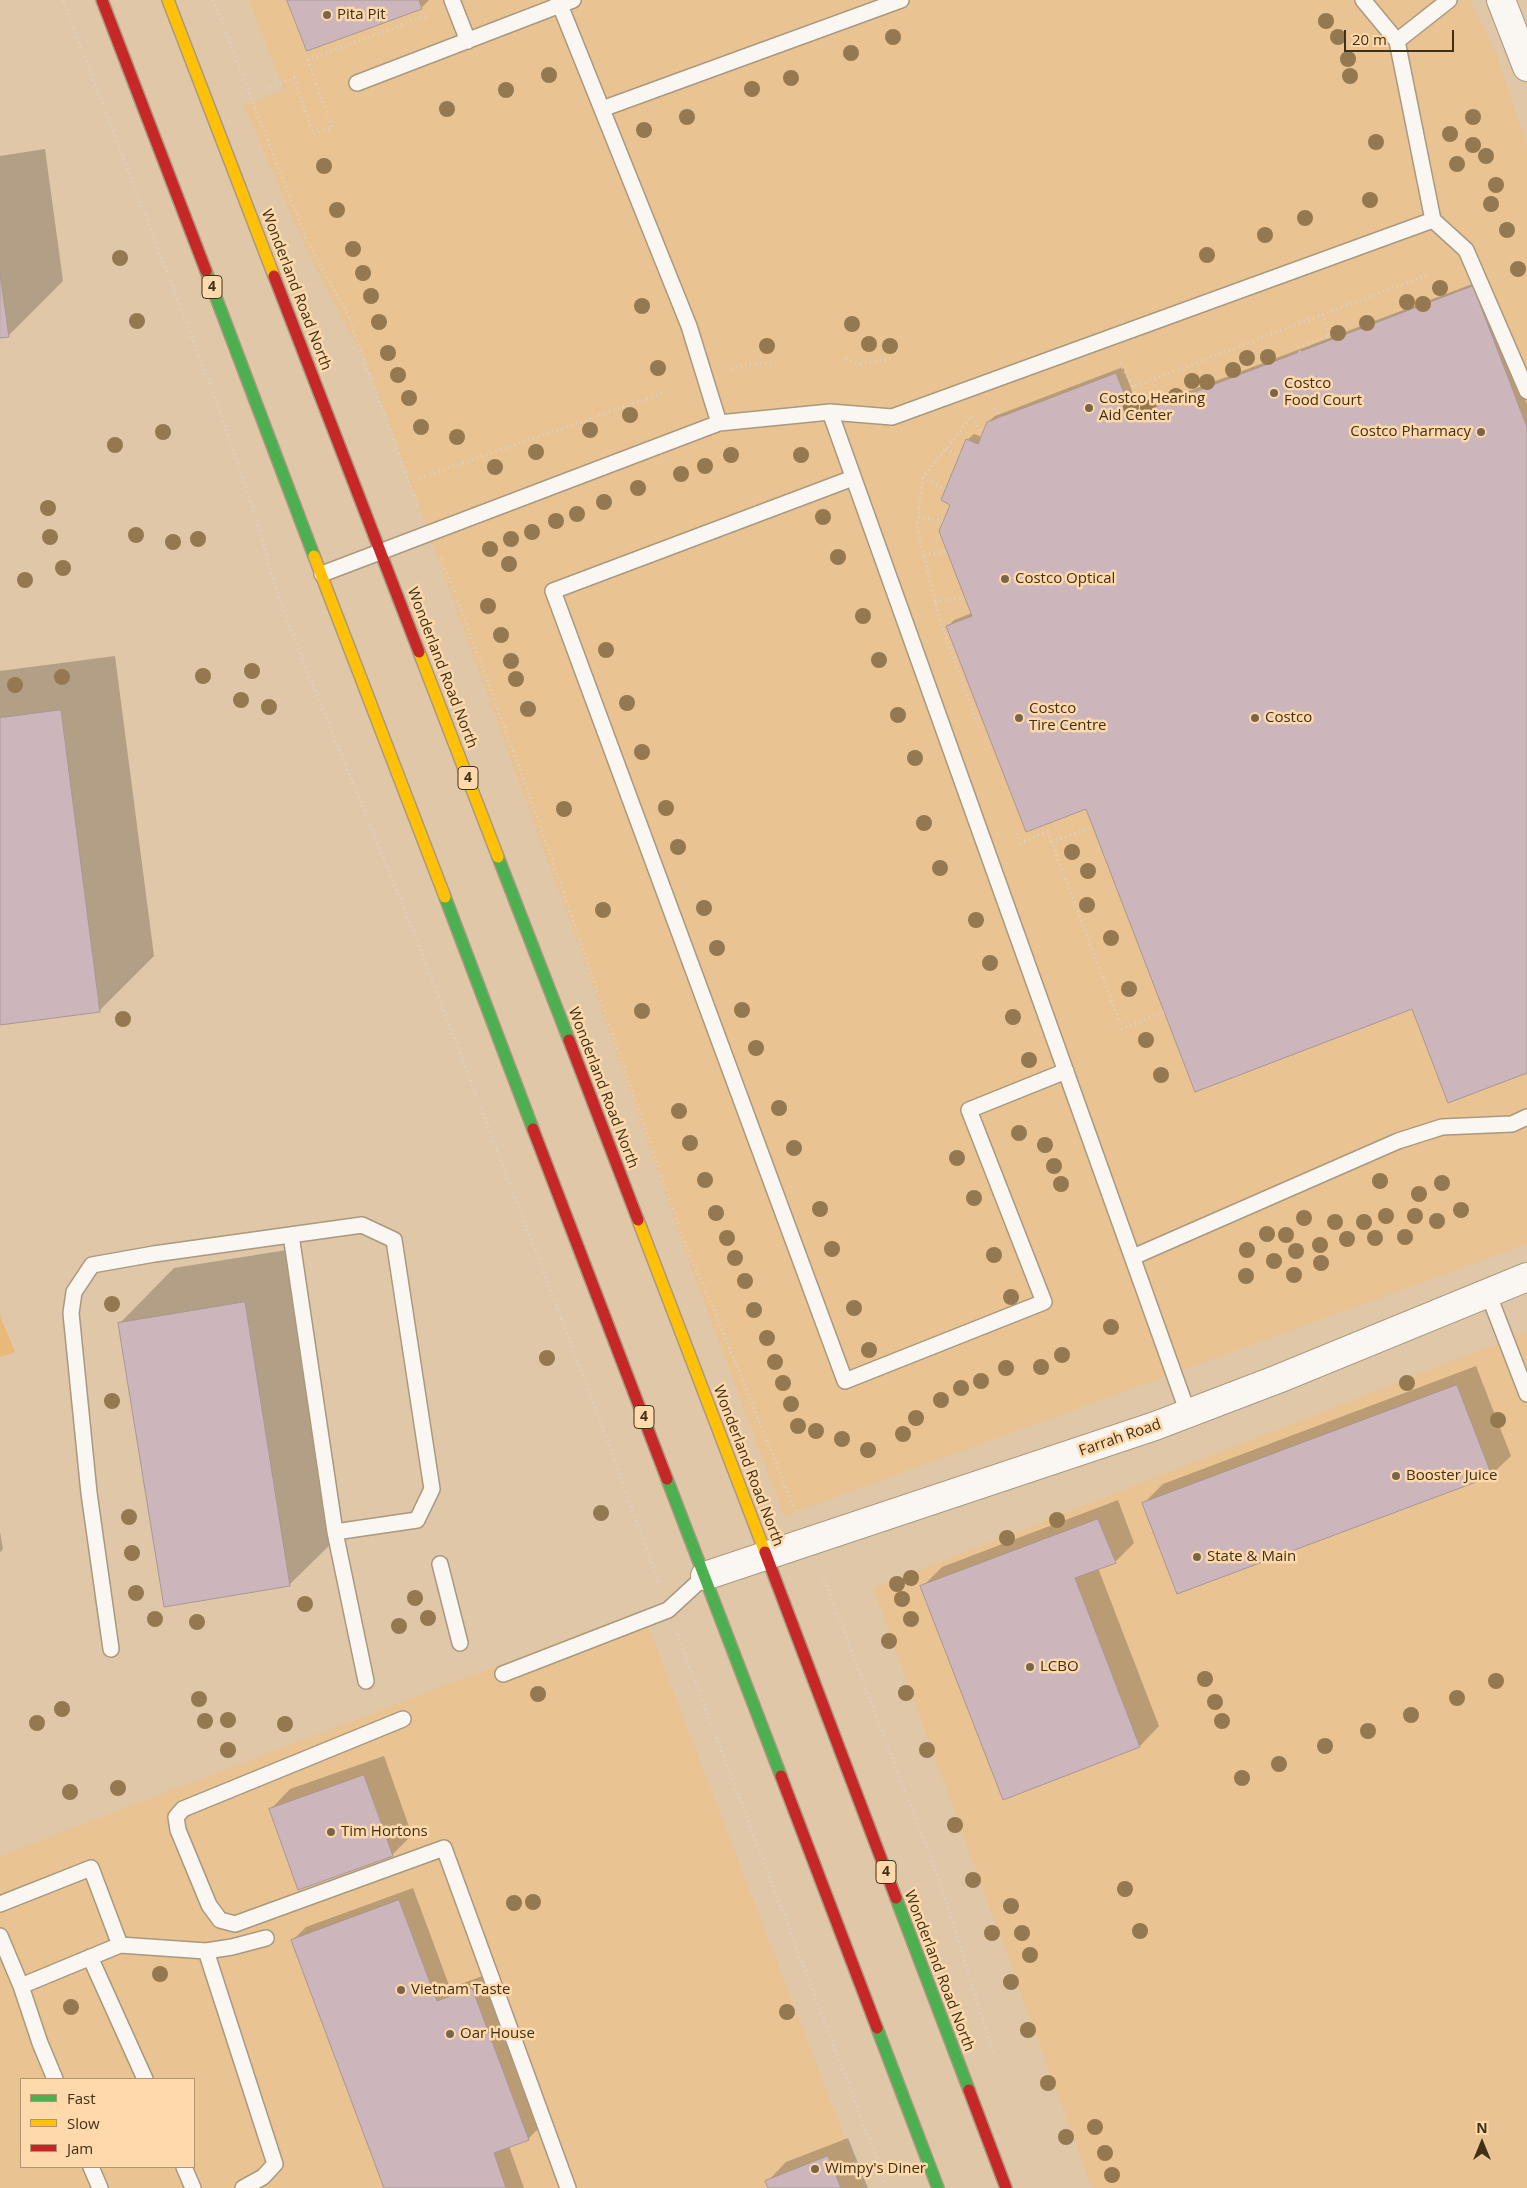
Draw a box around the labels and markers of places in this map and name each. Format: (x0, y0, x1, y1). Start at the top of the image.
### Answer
place label: Pita Pit (337, 6, 386, 24)
marker: Pita Pit (321, 9, 333, 21)
place label: Costco Food Court (1284, 375, 1362, 410)
marker: Costco Food Court (1268, 387, 1280, 399)
place label: Costco Hearing Aid Center (1099, 390, 1205, 425)
marker: Costco Hearing Aid Center (1083, 402, 1095, 414)
place label: Costco Pharmacy (1350, 423, 1471, 441)
marker: Costco Pharmacy (1475, 426, 1487, 438)
place label: Costco Optical (1015, 570, 1115, 588)
marker: Costco Optical (999, 573, 1011, 585)
place label: Costco Tire Centre (1029, 700, 1106, 735)
place label: Costco (1265, 709, 1312, 727)
marker: Costco Tire Centre (1013, 712, 1025, 724)
marker: Costco (1249, 712, 1261, 724)
place label: Booster Juice (1406, 1467, 1497, 1485)
marker: Booster Juice (1390, 1470, 1402, 1482)
place label: State & Main (1207, 1548, 1296, 1566)
marker: State & Main (1191, 1551, 1203, 1563)
place label: LCBO (1040, 1658, 1079, 1676)
marker: LCBO (1024, 1661, 1036, 1673)
place label: Tim Hortons (341, 1823, 428, 1841)
marker: Tim Hortons (325, 1826, 337, 1838)
place label: Vietnam Taste (411, 1981, 510, 1999)
marker: Vietnam Taste (395, 1984, 407, 1996)
place label: Oar House (460, 2025, 535, 2043)
marker: Oar House (444, 2028, 456, 2040)
place label: Wimpy's Diner (825, 2160, 926, 2178)
marker: Wimpy's Diner (809, 2163, 821, 2175)

